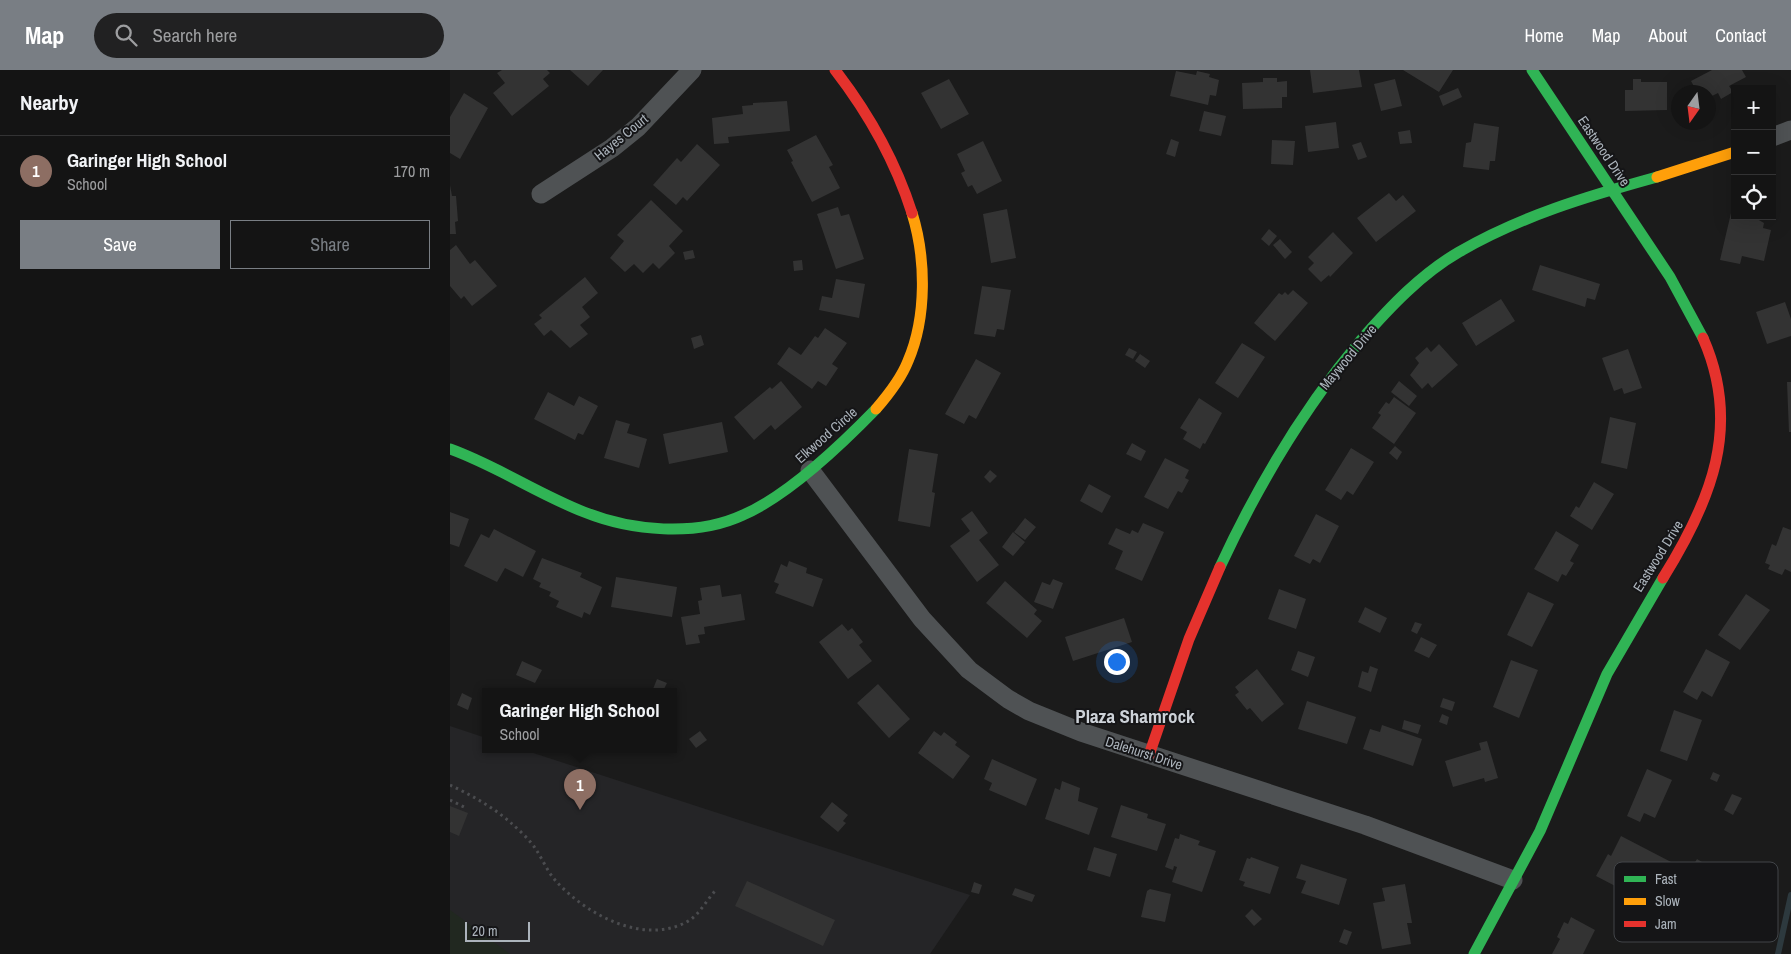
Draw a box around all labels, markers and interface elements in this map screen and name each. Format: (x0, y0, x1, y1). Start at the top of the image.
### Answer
search box (94, 13, 444, 58)
text: Map (25, 19, 64, 51)
icon: search (112, 21, 140, 49)
text: Search here (152, 22, 237, 48)
text: Home (1524, 23, 1564, 48)
text: Map (1592, 23, 1621, 48)
text: About (1649, 23, 1687, 48)
text: Contact (1715, 23, 1766, 48)
north arrow (1671, 85, 1716, 130)
map controls (1731, 85, 1776, 220)
button: + (1731, 85, 1776, 130)
text: Nearby (20, 88, 78, 117)
street label: Hayes Court (591, 110, 651, 164)
street label: Eastwood Drive (1574, 112, 1634, 190)
button: − (1731, 130, 1776, 175)
text: Garinger High School (67, 147, 227, 173)
text: 1 (32, 160, 40, 182)
text: 170 m (394, 160, 430, 182)
text: School (67, 173, 107, 195)
button: locate (1731, 175, 1776, 220)
button: Save (20, 220, 220, 269)
button: Share (230, 220, 430, 269)
street label: Maywood Drive (1315, 321, 1381, 393)
street label: Elkwood Circle (791, 403, 861, 467)
street label: Eastwood Drive (1629, 517, 1687, 595)
your location (1104, 649, 1130, 675)
popup (482, 688, 677, 753)
text: Garinger High School (499, 697, 660, 723)
district label: Plaza Shamrock (1075, 703, 1195, 729)
text: School (499, 723, 540, 745)
street label: Dalehurst Drive (1103, 732, 1185, 774)
pin: 1 (564, 769, 596, 810)
legend (1614, 862, 1778, 942)
text: Fast (1655, 870, 1677, 888)
text: Slow (1655, 892, 1681, 910)
text: Jam (1655, 915, 1677, 933)
scale bar (465, 919, 530, 942)
text: 20 m (472, 922, 498, 940)

